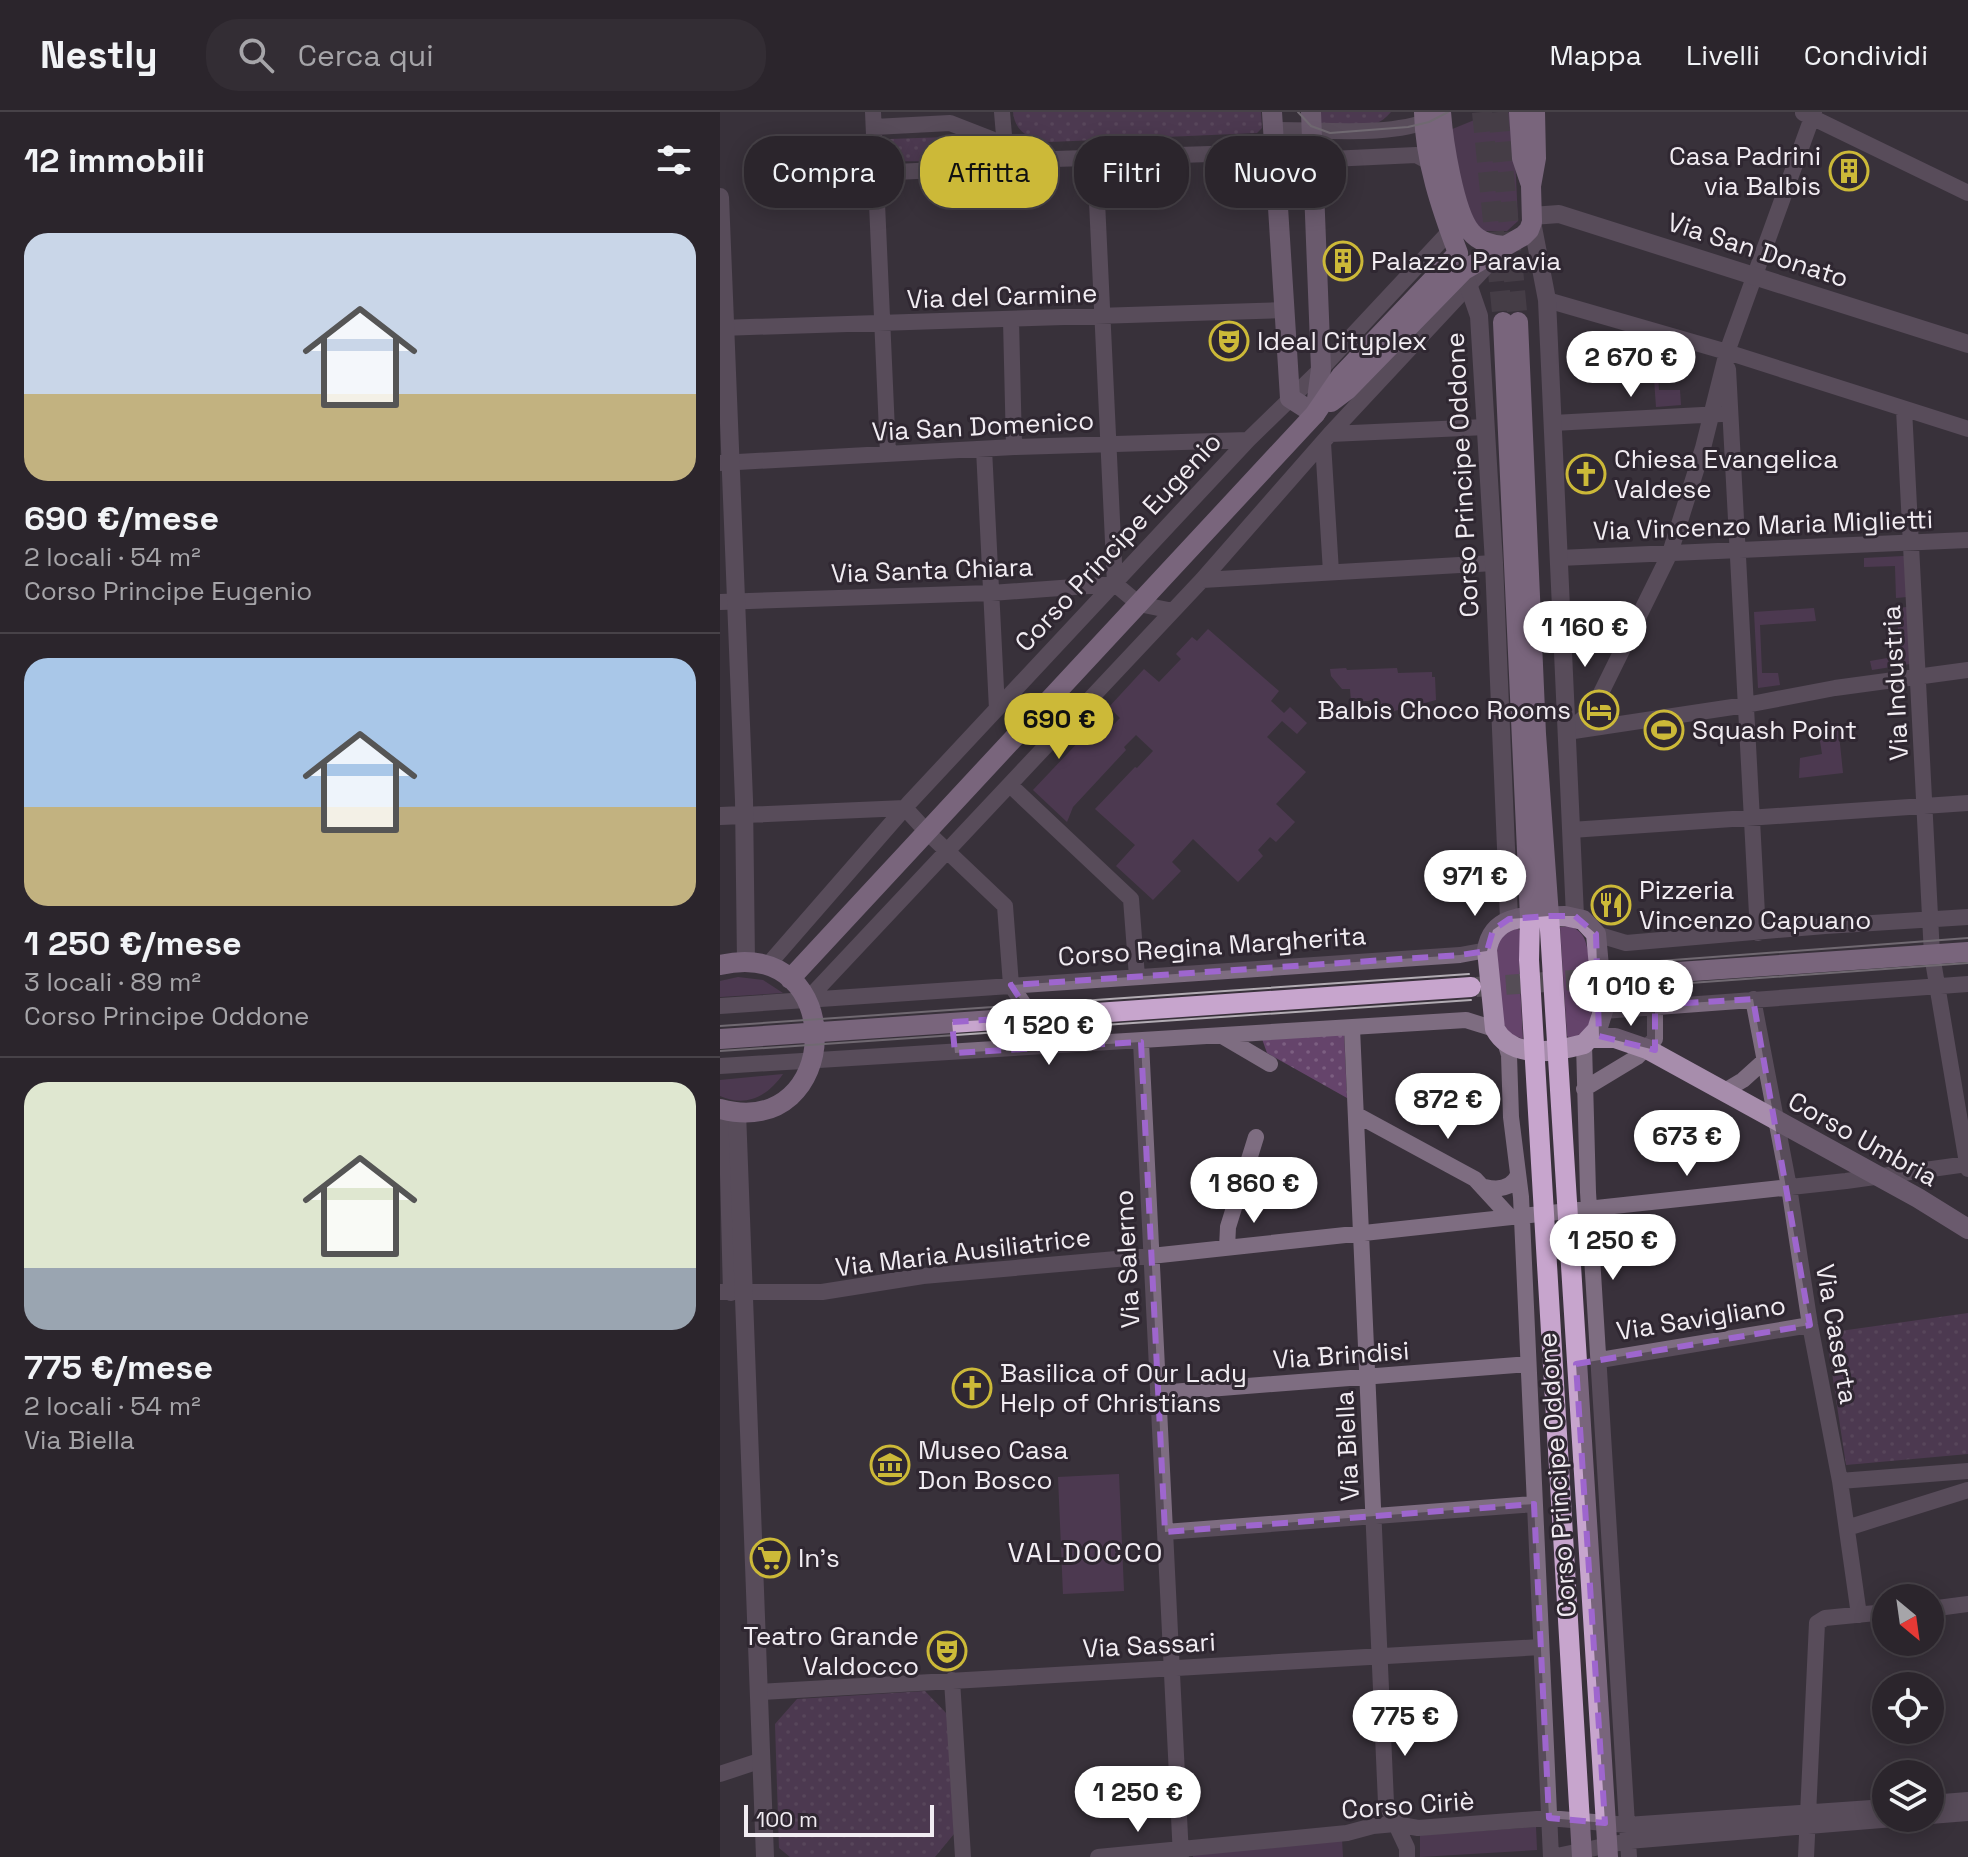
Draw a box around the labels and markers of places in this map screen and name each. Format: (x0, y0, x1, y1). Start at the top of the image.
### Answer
place label: Casa Padrini via Balbis (1669, 139, 1821, 203)
building icon: Casa Padrini via Balbis (1828, 150, 1870, 192)
building icon: Palazzo Paravia (1322, 240, 1364, 282)
place label: Palazzo Paravia (1371, 244, 1561, 278)
theatre icon: Ideal Cityplex (1208, 320, 1250, 362)
place label: Ideal Cityplex (1257, 324, 1428, 358)
pin: 2 670 € (1557, 331, 1705, 399)
place label: Chiesa Evangelica Valdese (1614, 442, 1838, 506)
church icon: Chiesa Evangelica Valdese (1565, 453, 1607, 495)
pin: 1 160 € (1511, 601, 1659, 669)
hotel icon: Balbis Choco Rooms (1578, 689, 1620, 731)
pin: 690 € (1003, 693, 1115, 761)
place label: Balbis Choco Rooms (1317, 693, 1571, 727)
sports icon: Squash Point (1643, 709, 1685, 751)
place label: Squash Point (1692, 713, 1857, 747)
pin: 971 € (1419, 850, 1531, 918)
place label: Pizzeria Vincenzo Capuano (1639, 873, 1871, 937)
restaurant icon: Pizzeria Vincenzo Capuano (1590, 884, 1632, 926)
pin: 1 010 € (1557, 960, 1705, 1028)
pin: 1 520 € (975, 999, 1123, 1067)
pin: 872 € (1392, 1073, 1504, 1141)
pin: 673 € (1631, 1110, 1743, 1178)
pin: 1 860 € (1180, 1157, 1328, 1225)
pin: 1 250 € (1539, 1214, 1687, 1282)
place label: Basilica of Our Lady Help of Christians (1000, 1356, 1247, 1420)
church icon: Basilica of Our Lady Help of Christians (951, 1367, 993, 1409)
place label: Museo Casa Don Bosco (918, 1433, 1068, 1497)
museum icon: Museo Casa Don Bosco (869, 1444, 911, 1486)
supermarket icon: In's (749, 1537, 791, 1579)
place label: In's (798, 1541, 840, 1575)
place label: Teatro Grande Valdocco (743, 1619, 919, 1683)
theatre icon: Teatro Grande Valdocco (926, 1630, 968, 1672)
pin: 775 € (1349, 1690, 1461, 1758)
pin: 1 250 € (1064, 1766, 1212, 1834)

